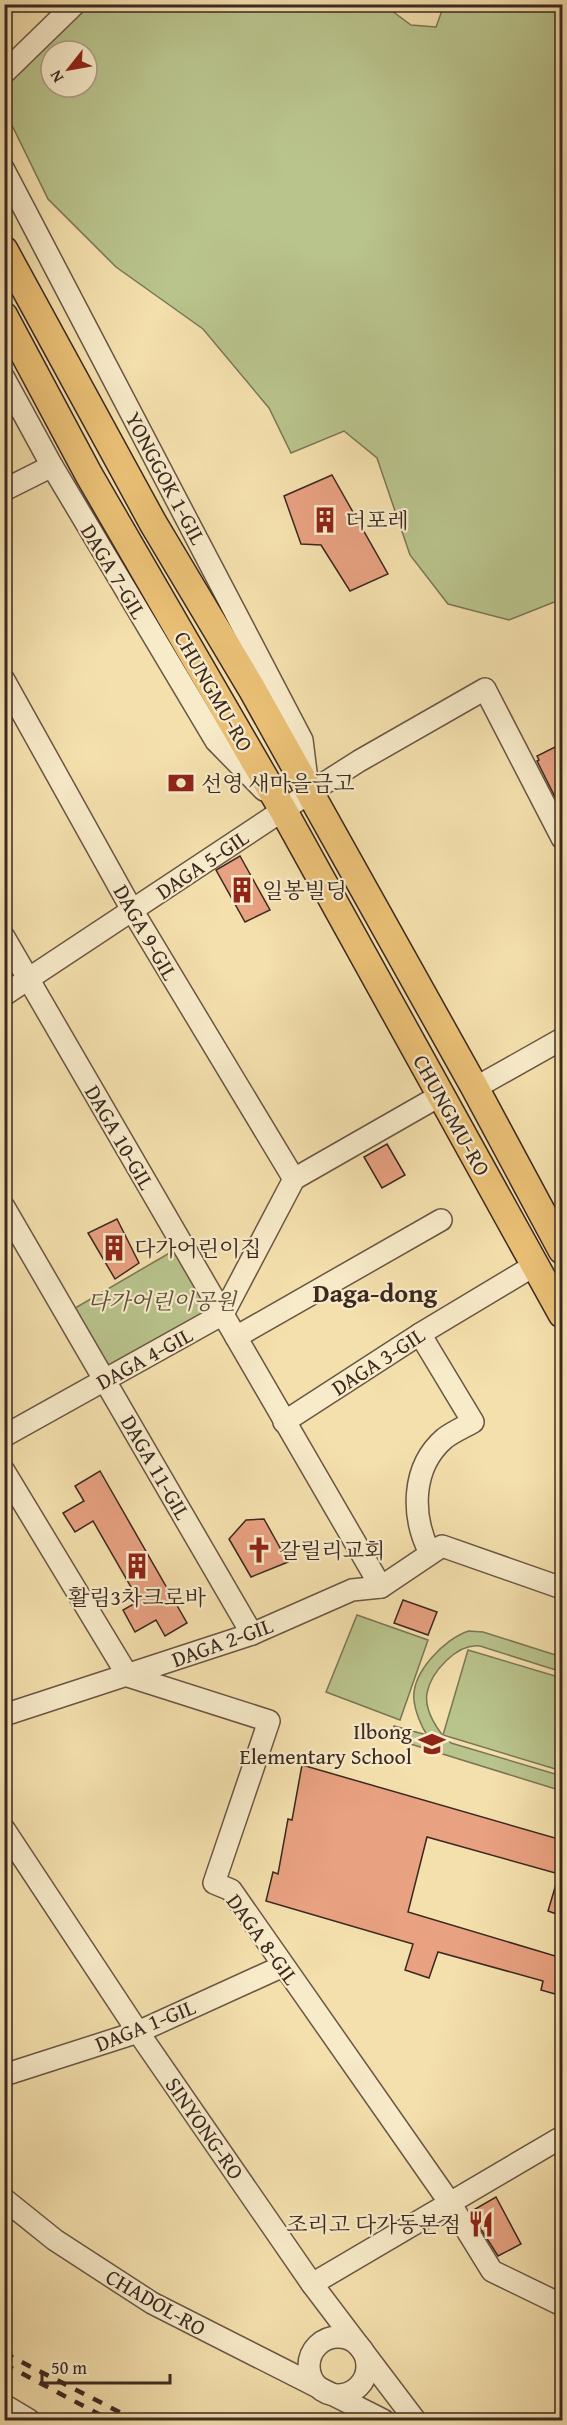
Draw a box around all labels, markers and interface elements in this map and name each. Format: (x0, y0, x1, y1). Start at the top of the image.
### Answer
north arrow (39, 39, 99, 99)
text: N (43, 66, 69, 87)
street label: YONGGOK 1-GIL (118, 406, 214, 550)
place label: 더포레 (345, 504, 409, 536)
building icon: 더포레 (310, 505, 340, 535)
street label: DAGA 7-GIL (73, 518, 155, 625)
street label: CHUNGMU-RO (167, 625, 261, 757)
place label: 선영 새마을금고 (201, 767, 355, 799)
bank icon: 선영 새마을금고 (166, 768, 196, 798)
street label: DAGA 5-GIL (149, 821, 255, 907)
place label: 일봉빌딩 (262, 874, 347, 906)
building icon: 일봉빌딩 (227, 875, 257, 905)
street label: DAGA 9-GIL (106, 878, 186, 986)
street label: CHUNGMU-RO (405, 1048, 499, 1182)
street label: DAGA 10-GIL (77, 1079, 163, 1196)
place label: 다가어린이집 (134, 1232, 262, 1264)
building icon: 다가어린이집 (99, 1233, 129, 1263)
district label: Daga-dong (313, 1273, 438, 1312)
park label: 다가어린이공원 (88, 1285, 238, 1317)
street label: DAGA 4-GIL (90, 1318, 198, 1398)
street label: DAGA 3-GIL (325, 1319, 431, 1403)
street label: DAGA 11-GIL (113, 1409, 199, 1526)
place label: 갈릴리교회 (279, 1534, 385, 1566)
church icon: 갈릴리교회 (244, 1535, 274, 1565)
building icon: 활림3차크로바 (122, 1551, 152, 1581)
place label: 활림3차크로바 (68, 1581, 207, 1613)
street label: DAGA 2-GIL (167, 1609, 277, 1675)
place label: Ilbong Elementary School (240, 1715, 412, 1772)
school or university icon: Ilbong Elementary School (417, 1729, 447, 1759)
street label: DAGA 8-GIL (219, 1887, 307, 1991)
street label: DAGA 1-GIL (90, 1990, 200, 2060)
street label: SINYONG-RO (158, 2070, 252, 2186)
place label: 조리고 다가동본점 (286, 2208, 461, 2240)
restaurant icon: 조리고 다가동본점 (466, 2209, 496, 2239)
street label: CHADOL-RO (100, 2260, 212, 2344)
scale bar (42, 2347, 170, 2385)
text: 50 m (51, 2354, 87, 2381)

